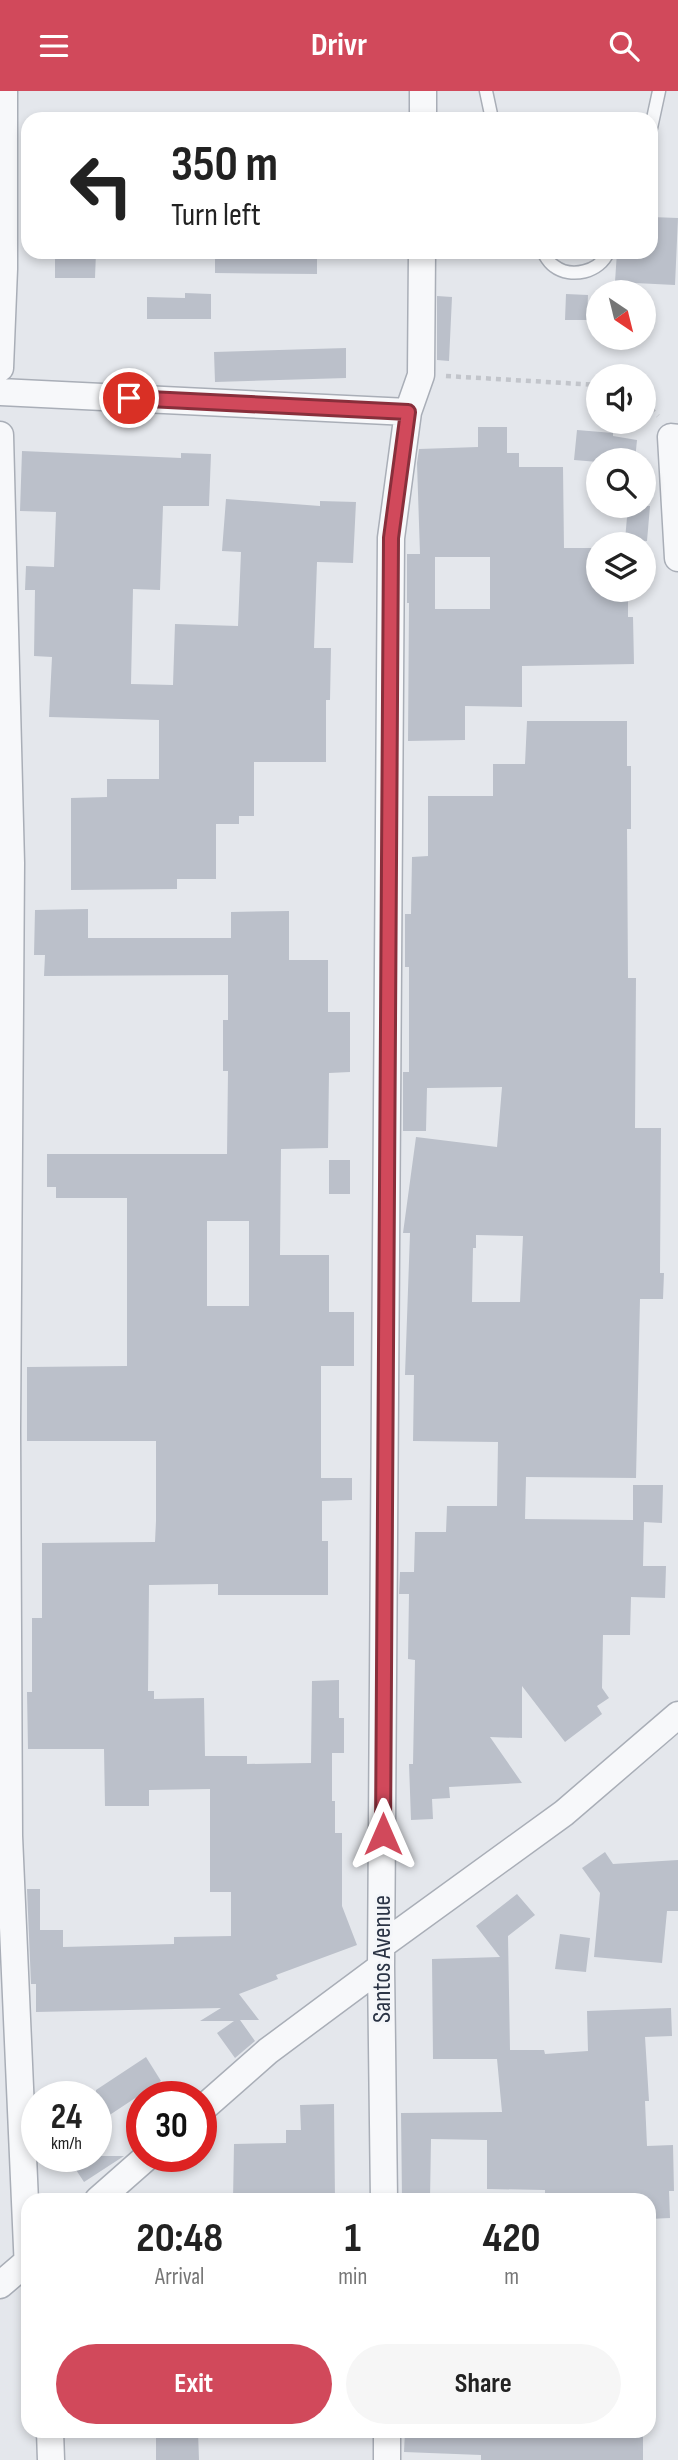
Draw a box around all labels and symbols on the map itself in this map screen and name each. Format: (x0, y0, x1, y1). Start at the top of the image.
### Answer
north arrow (586, 280, 656, 350)
pin (99, 368, 159, 428)
position arrow (346, 1797, 420, 1871)
street label: Santos Avenue (367, 1895, 398, 2023)
speed limit sign: 30 (126, 2081, 217, 2172)

